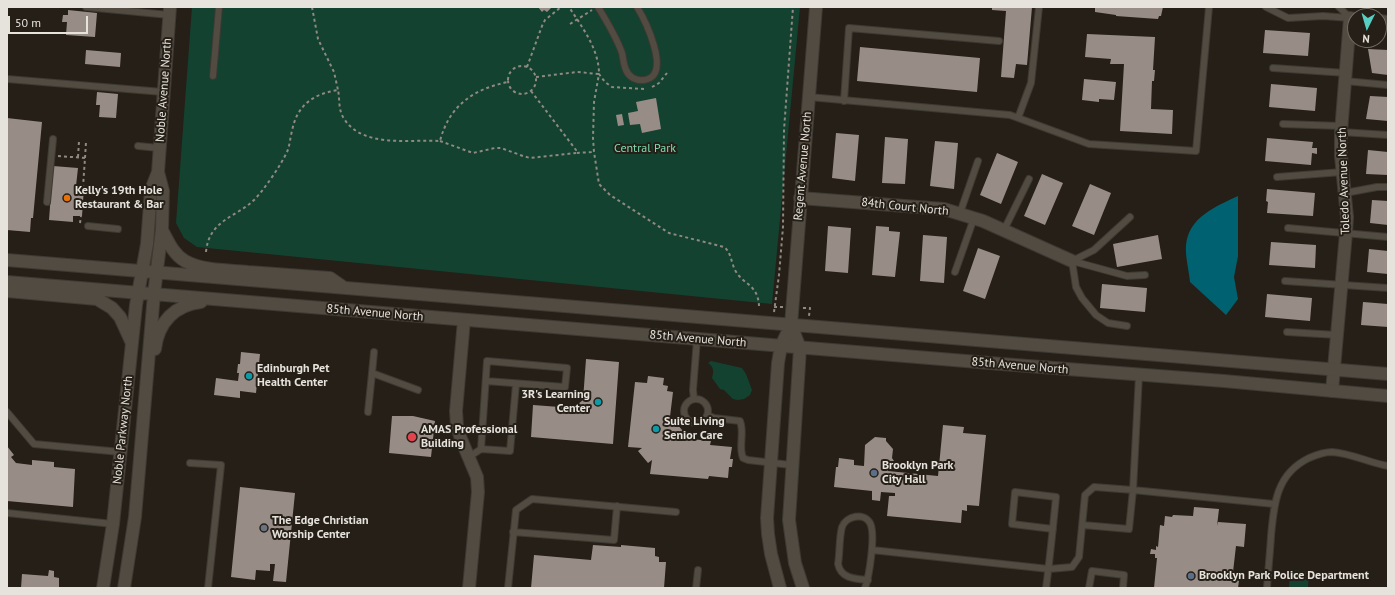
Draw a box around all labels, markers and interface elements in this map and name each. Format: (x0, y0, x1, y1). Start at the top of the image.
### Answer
scale bar (10, 8, 90, 34)
north arrow (1347, 8, 1387, 48)
text: 50 m (15, 15, 41, 30)
text: N (1362, 32, 1370, 46)
street label: Noble Avenue North (153, 38, 175, 142)
street label: Regent Avenue North (791, 111, 815, 221)
street label: Toledo Avenue North (1335, 127, 1353, 235)
park label: Central Park (614, 142, 676, 156)
place label: Kelly's 19th Hole Restaurant & Bar (75, 184, 163, 212)
marker: Kelly's 19th Hole Restaurant & Bar (62, 193, 72, 203)
street label: 84th Court North (861, 195, 949, 219)
street label: 85th Avenue North (326, 302, 424, 324)
street label: 85th Avenue North (649, 328, 747, 350)
street label: 85th Avenue North (971, 355, 1069, 377)
place label: Edinburgh Pet Health Center (257, 362, 329, 390)
marker: Edinburgh Pet Health Center (244, 371, 254, 381)
street label: Noble Parkway North (110, 375, 136, 485)
place label: 3R's Learning Center (521, 388, 590, 416)
marker: 3R's Learning Center (593, 397, 603, 407)
place label: Suite Living Senior Care (664, 415, 725, 443)
place label: AMAS Professional Building (421, 423, 517, 451)
marker: Suite Living Senior Care (651, 424, 661, 434)
marker: AMAS Professional Building (406, 431, 418, 443)
place label: Brooklyn Park City Hall (882, 459, 953, 487)
marker: Brooklyn Park City Hall (869, 468, 879, 478)
place label: The Edge Christian Worship Center (272, 514, 368, 542)
marker: The Edge Christian Worship Center (259, 523, 269, 533)
place label: Brooklyn Park Police Department (1199, 569, 1369, 583)
marker: Brooklyn Park Police Department (1186, 571, 1196, 581)

